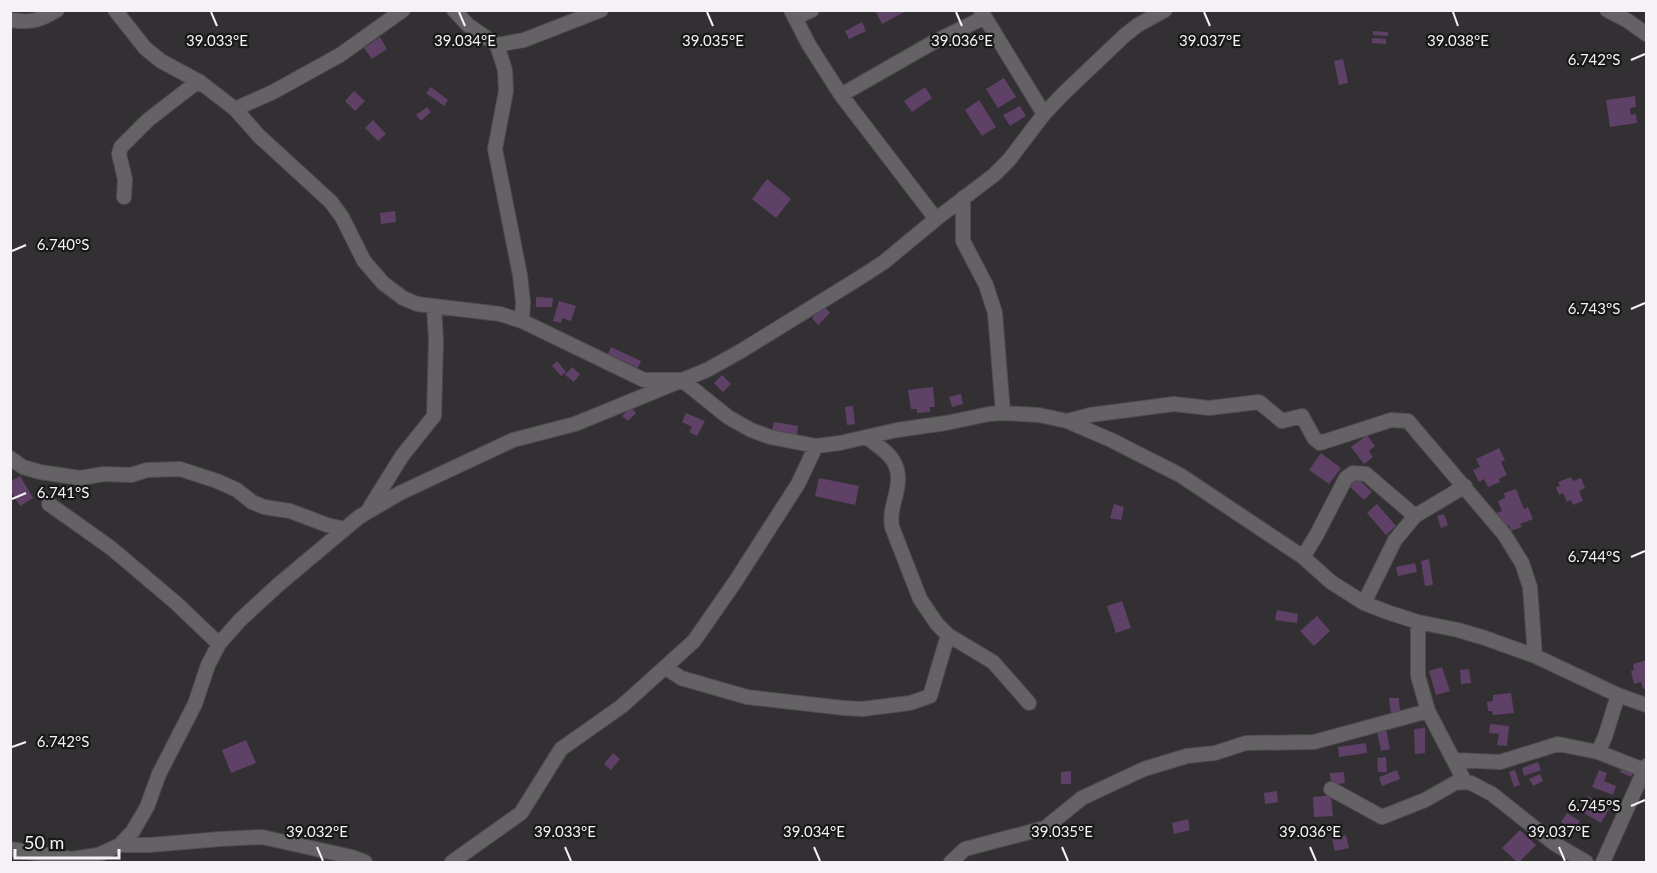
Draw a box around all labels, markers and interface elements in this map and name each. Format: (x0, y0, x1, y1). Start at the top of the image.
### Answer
text: 39.033°E (186, 31, 248, 49)
text: 39.034°E (434, 31, 496, 49)
text: 39.035°E (682, 31, 744, 49)
text: 39.036°E (931, 31, 993, 49)
text: 39.037°E (1179, 31, 1241, 49)
text: 39.038°E (1427, 31, 1489, 49)
text: 6.742°S (1568, 50, 1620, 68)
text: 6.740°S (37, 235, 89, 253)
text: 6.743°S (1568, 299, 1620, 317)
text: 6.741°S (37, 483, 89, 501)
text: 6.744°S (1568, 547, 1620, 565)
text: 6.742°S (37, 732, 89, 750)
text: 6.745°S (1568, 796, 1620, 814)
scale bar (15, 822, 118, 860)
text: 39.032°E (286, 822, 348, 840)
text: 39.033°E (534, 822, 596, 840)
text: 39.034°E (783, 822, 845, 840)
text: 39.035°E (1031, 822, 1093, 840)
text: 39.036°E (1279, 822, 1341, 840)
text: 39.037°E (1528, 822, 1590, 840)
text: 50 m (24, 831, 64, 853)

